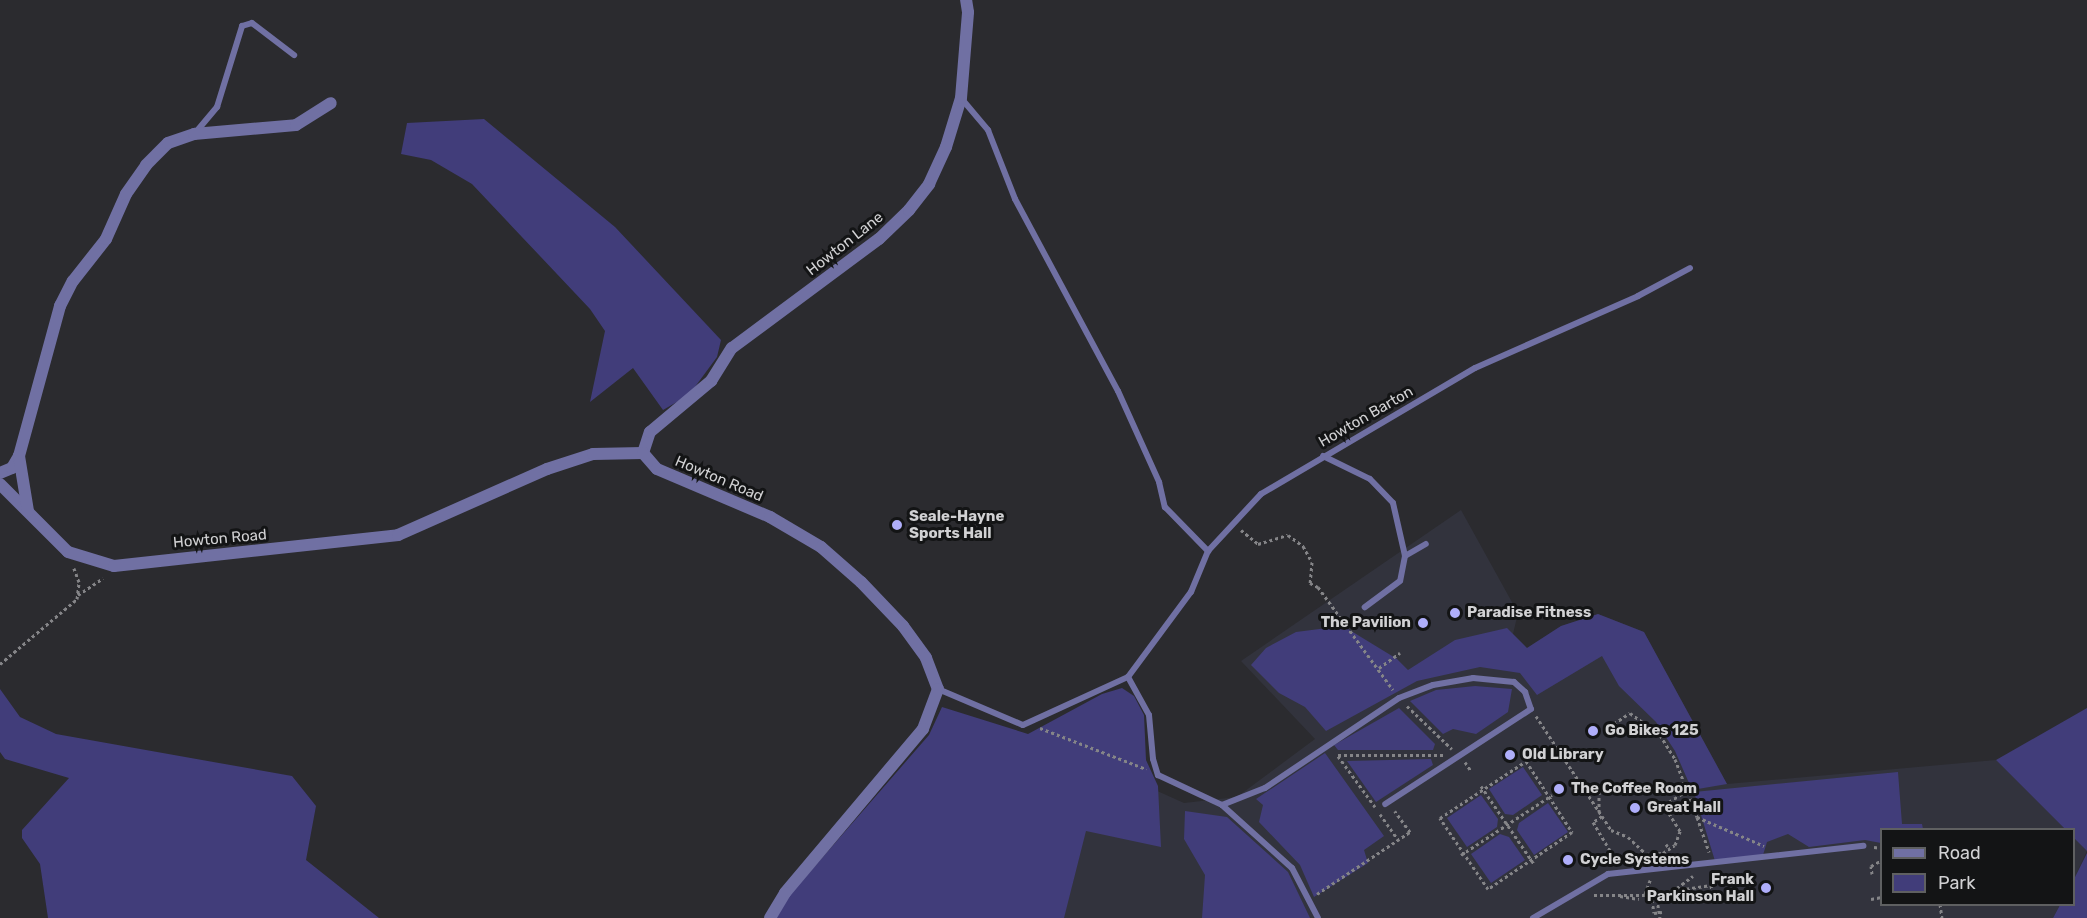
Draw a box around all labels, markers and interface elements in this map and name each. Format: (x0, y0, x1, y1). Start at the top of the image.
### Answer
street label: Howton Lane (803, 208, 887, 280)
street label: Howton Barton (1316, 383, 1416, 451)
street label: Howton Road (672, 452, 766, 506)
place label: Seale-Hayne Sports Hall (909, 507, 1004, 542)
marker: Seale-Hayne Sports Hall (890, 518, 904, 532)
street label: Howton Road (172, 526, 268, 552)
place label: Paradise Fitness (1467, 604, 1591, 622)
marker: Paradise Fitness (1448, 606, 1462, 620)
place label: The Pavilion (1321, 614, 1411, 632)
marker: The Pavilion (1416, 616, 1430, 630)
place label: Go Bikes 125 (1605, 722, 1699, 740)
marker: Go Bikes 125 (1586, 724, 1600, 738)
place label: Old Library (1522, 746, 1604, 764)
marker: Old Library (1503, 748, 1517, 762)
place label: The Coffee Room (1571, 780, 1697, 798)
marker: The Coffee Room (1552, 782, 1566, 796)
place label: Great Hall (1647, 799, 1721, 817)
marker: Great Hall (1628, 801, 1642, 815)
legend (1880, 828, 2075, 906)
text: Road (1938, 842, 1981, 864)
place label: Cycle Systems (1580, 851, 1689, 869)
marker: Cycle Systems (1561, 853, 1575, 867)
place label: Frank Parkinson Hall (1647, 870, 1754, 905)
text: Park (1938, 872, 1975, 894)
marker: Frank Parkinson Hall (1759, 881, 1773, 895)

